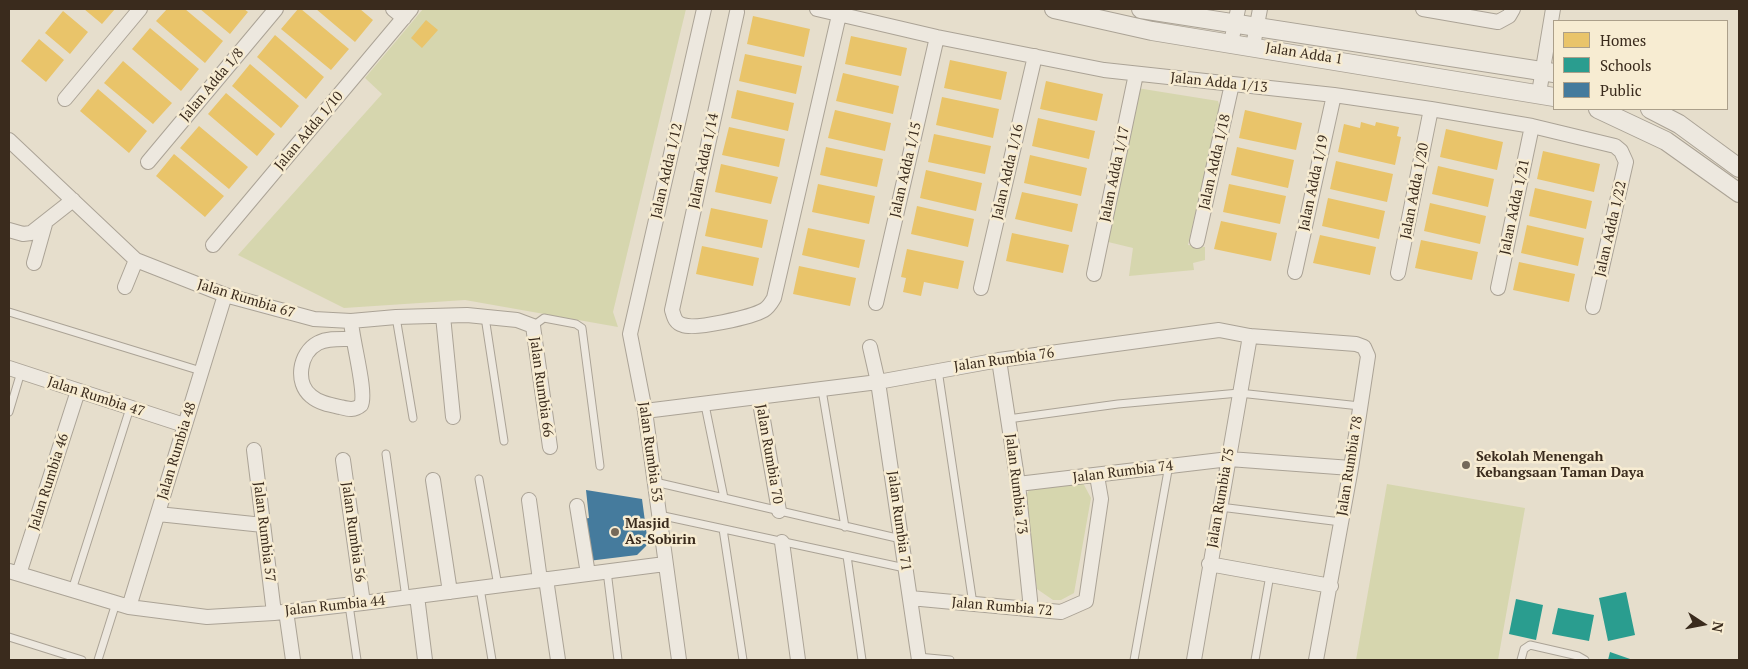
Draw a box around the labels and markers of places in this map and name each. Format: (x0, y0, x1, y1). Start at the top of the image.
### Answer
place label: Sekolah Menengah Kebangsaan Taman Daya (1476, 449, 1644, 482)
marker: Sekolah Menengah Kebangsaan Taman Daya (1460, 459, 1472, 471)
place label: Masjid As-Sobirin (625, 516, 696, 548)
marker: Masjid As-Sobirin (609, 526, 621, 538)

